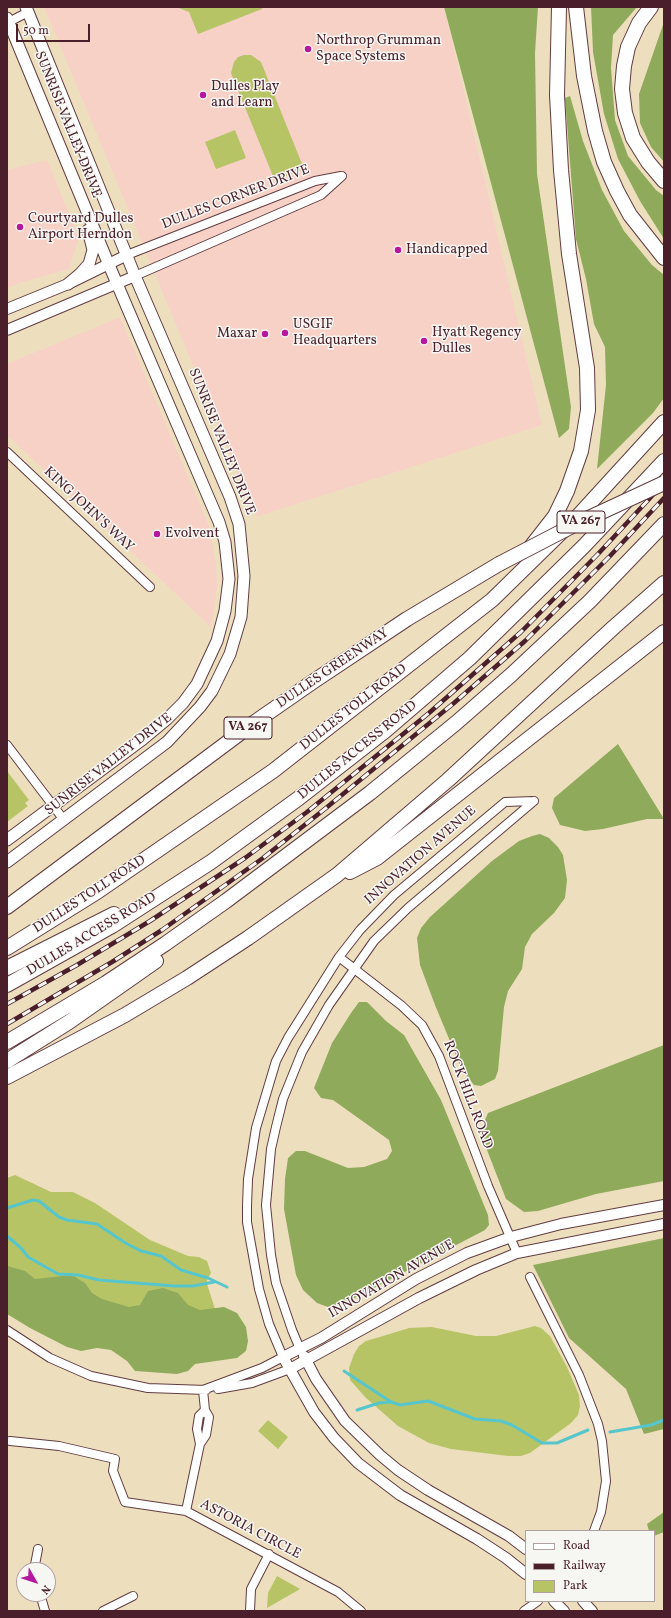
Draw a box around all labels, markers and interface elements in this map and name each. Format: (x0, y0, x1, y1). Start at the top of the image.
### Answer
scale bar (18, 16, 92, 42)
text: 50 m (23, 23, 49, 39)
place label: Northrop Grumman Space Systems (316, 33, 441, 66)
marker: Northrop Grumman Space Systems (303, 44, 313, 54)
street label: SUNRISE VALLEY DRIVE (30, 49, 104, 201)
place label: Dulles Play and Learn (211, 79, 279, 112)
marker: Dulles Play and Learn (198, 90, 208, 100)
street label: DULLES CORNER DRIVE (160, 162, 312, 234)
place label: Courtyard Dulles Airport Herndon (28, 211, 133, 244)
marker: Courtyard Dulles Airport Herndon (15, 222, 25, 232)
place label: Handicapped (406, 242, 488, 258)
marker: Handicapped (393, 245, 403, 255)
place label: USGIF Headquarters (293, 317, 377, 350)
place label: Hyatt Regency Dulles (432, 325, 521, 358)
place label: Maxar (217, 326, 257, 342)
marker: USGIF Headquarters (280, 328, 290, 338)
marker: Maxar (260, 329, 270, 339)
marker: Hyatt Regency Dulles (419, 336, 429, 346)
street label: SUNRISE VALLEY DRIVE (184, 366, 258, 518)
street label: KING JOHN'S WAY (39, 464, 137, 556)
road number: VA 267 (557, 511, 605, 533)
place label: Evolvent (165, 526, 219, 542)
marker: Evolvent (152, 529, 162, 539)
street label: DULLES GREENWAY (274, 625, 392, 713)
street label: DULLES TOLL ROAD (297, 661, 411, 755)
street label: DULLES ACCESS ROAD (295, 698, 421, 804)
street label: SUNRISE VALLEY DRIVE (42, 710, 176, 820)
road number: VA 267 (224, 717, 272, 739)
street label: INNOVATION AVENUE (362, 803, 480, 909)
street label: DULLES TOLL ROAD (31, 852, 149, 938)
street label: DULLES ACCESS ROAD (24, 890, 160, 980)
street label: ROCK HILL ROAD (439, 1038, 495, 1152)
street label: INNOVATION AVENUE (326, 1237, 458, 1323)
street label: ASTORIA CIRCLE (197, 1496, 303, 1564)
legend (525, 1530, 655, 1602)
text: Road (563, 1538, 590, 1554)
text: Railway (563, 1558, 606, 1574)
north arrow (16, 1562, 56, 1602)
text: Park (563, 1578, 588, 1594)
text: N (37, 1581, 53, 1597)

